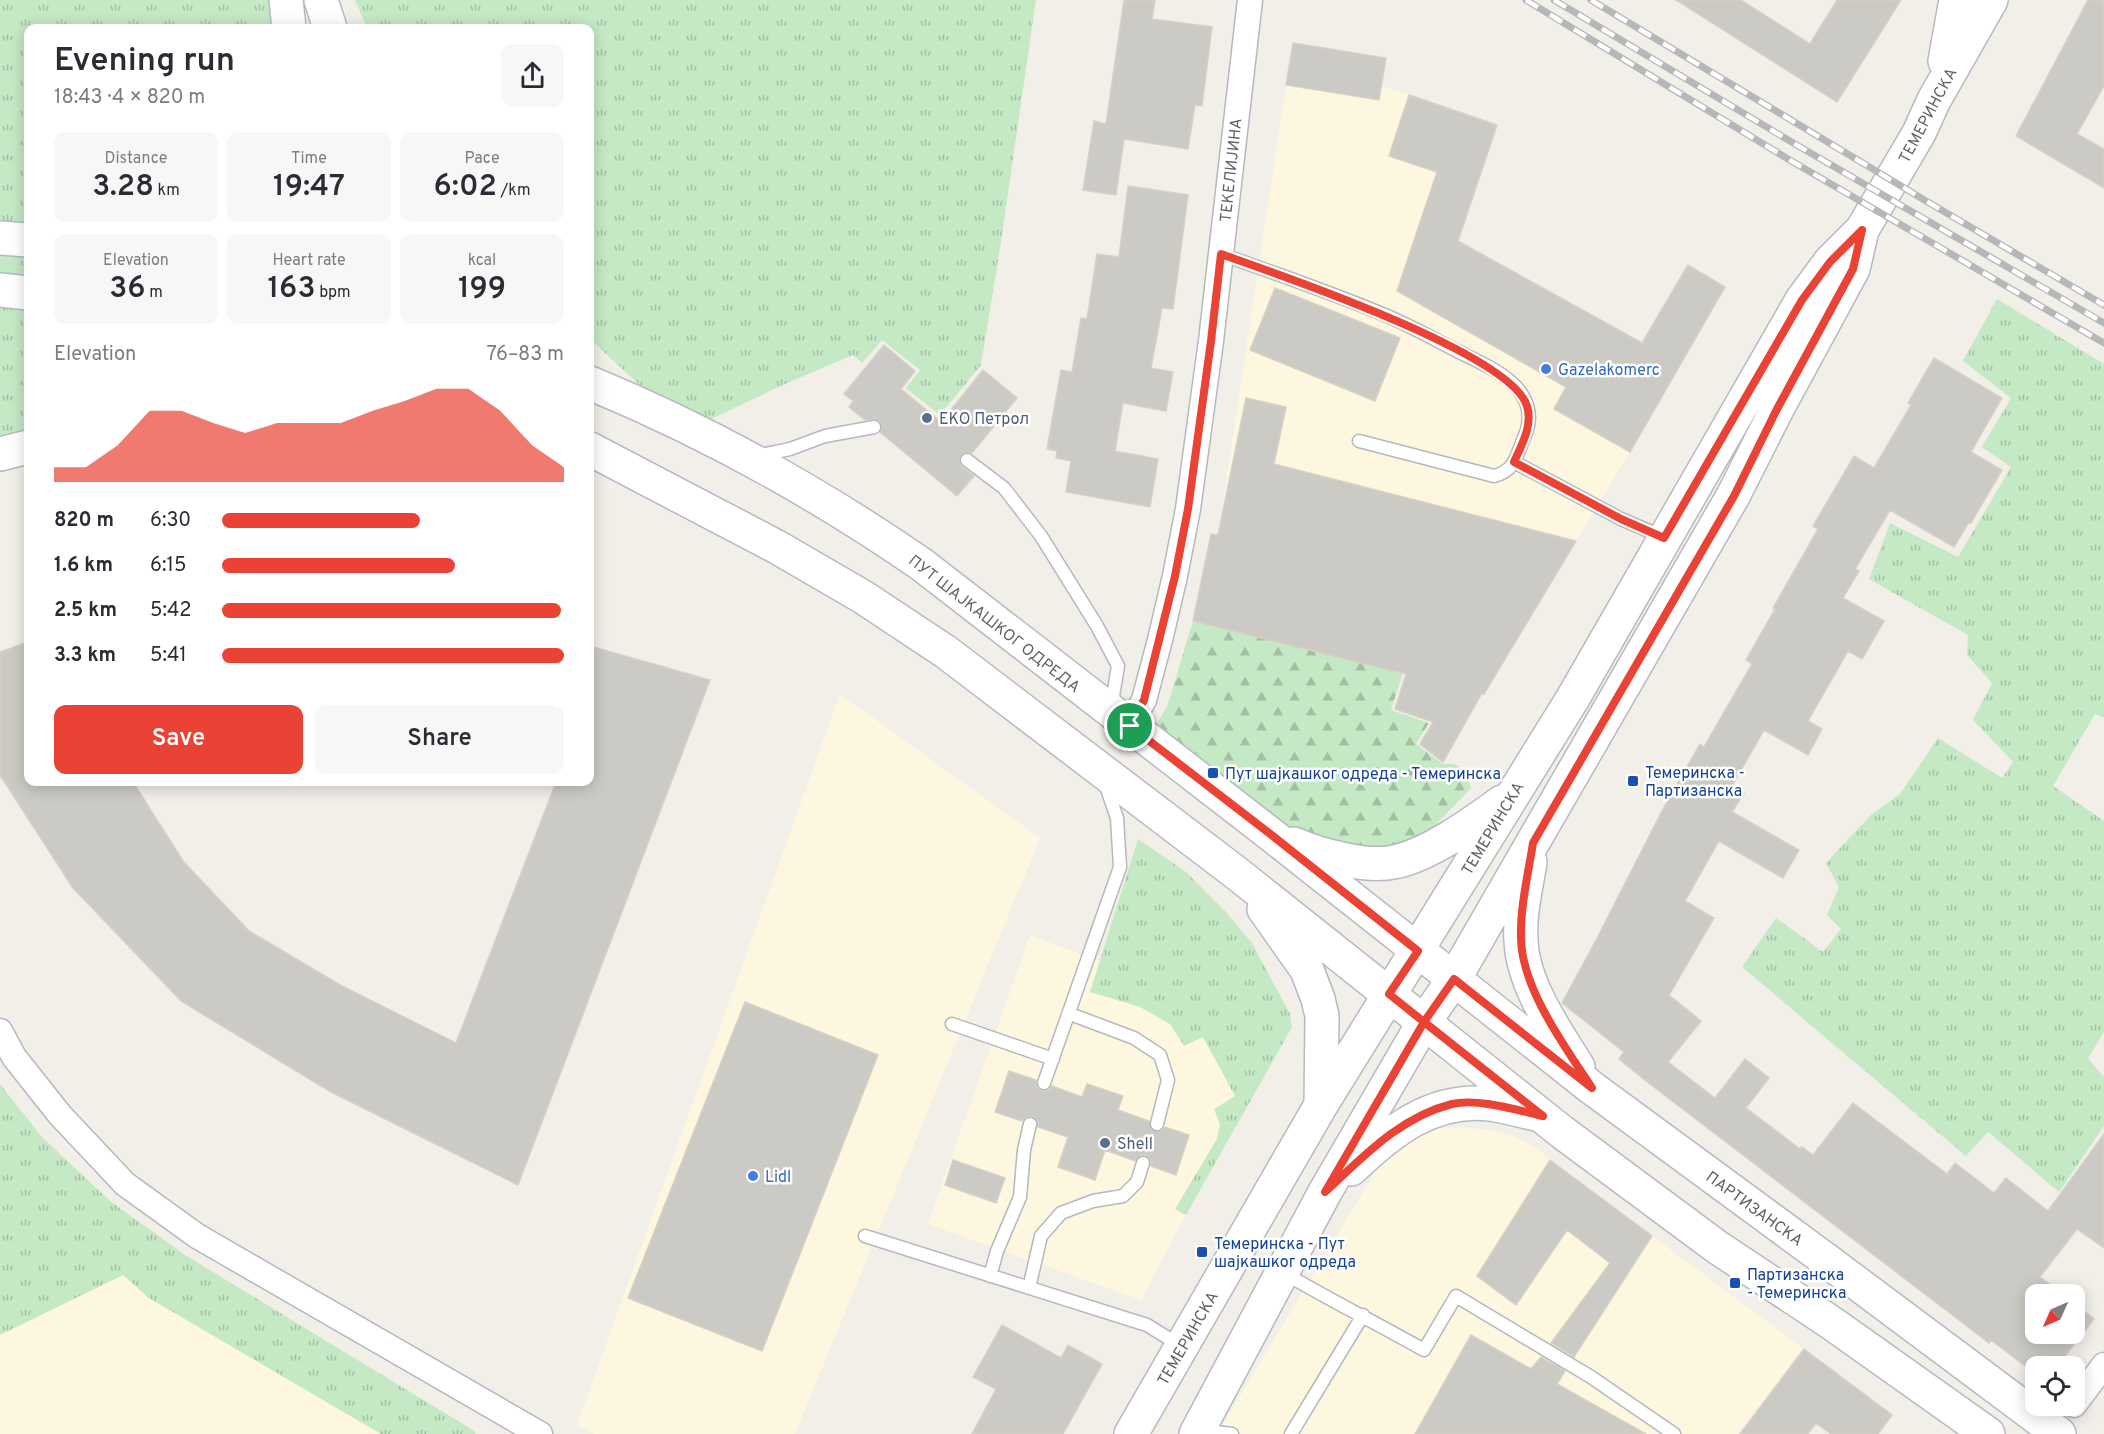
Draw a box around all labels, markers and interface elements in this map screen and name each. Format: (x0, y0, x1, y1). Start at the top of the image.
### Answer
text: Evening run (54, 41, 235, 83)
button: share (501, 44, 564, 107)
street label: ТЕМЕРИНСКА (1895, 65, 1962, 167)
text: 18:43 · 4 × 820 m (54, 85, 205, 111)
street label: ТЕКЕЛИЈИНА (1217, 117, 1247, 223)
text: Distance (105, 149, 167, 169)
text: Time (291, 149, 327, 169)
text: Pace (464, 149, 500, 169)
text: 3.28 (92, 169, 154, 206)
text: 19:47 (273, 169, 345, 206)
text: 6:02 (434, 169, 497, 206)
text: km (154, 181, 180, 201)
text: /km (497, 181, 530, 201)
text: Elevation (103, 251, 169, 271)
text: Heart rate (272, 251, 346, 271)
text: kcal (468, 251, 496, 271)
text: 36 (109, 271, 145, 308)
text: 163 (267, 271, 315, 308)
text: 199 (458, 271, 506, 308)
text: m (145, 283, 163, 303)
text: bpm (315, 283, 351, 303)
text: Elevation (54, 342, 136, 368)
text: 76–83 m (487, 342, 564, 368)
place label: Gazelakomerc (1558, 361, 1660, 381)
marker: Gazelakomerc (1539, 362, 1553, 376)
place label: ЕКО Петрол (939, 410, 1029, 430)
marker: ЕКО Петрол (920, 411, 934, 425)
text: 820 m (54, 508, 114, 534)
text: 6:30 (150, 508, 191, 534)
street label: ПУТ ШАЈКАШКОГ ОДРЕДА (904, 551, 1084, 698)
text: 1.6 km (54, 553, 113, 579)
text: 6:15 (150, 553, 186, 579)
text: 2.5 km (54, 598, 117, 624)
text: 5:42 (150, 598, 192, 624)
text: 3.3 km (54, 643, 116, 669)
text: 5:41 (150, 643, 187, 669)
pin (1104, 700, 1155, 751)
button: Save (54, 705, 303, 774)
button: Share (315, 705, 564, 774)
icon: arrive (1113, 709, 1146, 742)
place label: Темеринска - Партизанска (1645, 764, 1745, 802)
place label: Пут шајкашког одреда - Темеринска (1225, 765, 1501, 785)
marker: Пут шајкашког одреда - Темеринска (1206, 766, 1220, 780)
marker: Темеринска - Партизанска (1626, 774, 1640, 788)
street label: ТЕМЕРИНСКА (1458, 779, 1529, 879)
place label: Shell (1117, 1135, 1153, 1155)
marker: Shell (1098, 1136, 1112, 1150)
place label: Lidl (765, 1168, 791, 1188)
street label: ПАРТИЗАНСКА (1701, 1168, 1806, 1252)
marker: Lidl (746, 1169, 760, 1183)
place label: Темеринска - Пут шајкашког одреда (1214, 1235, 1356, 1273)
marker: Темеринска - Пут шајкашког одреда (1195, 1245, 1209, 1259)
place label: Партизанска - Темеринска (1747, 1266, 1846, 1304)
marker: Партизанска - Темеринска (1728, 1276, 1742, 1290)
north arrow (2025, 1284, 2085, 1344)
map controls (2025, 1284, 2085, 1416)
street label: ТЕМЕРИНСКА (1154, 1288, 1224, 1390)
button: locate (2025, 1356, 2085, 1416)

